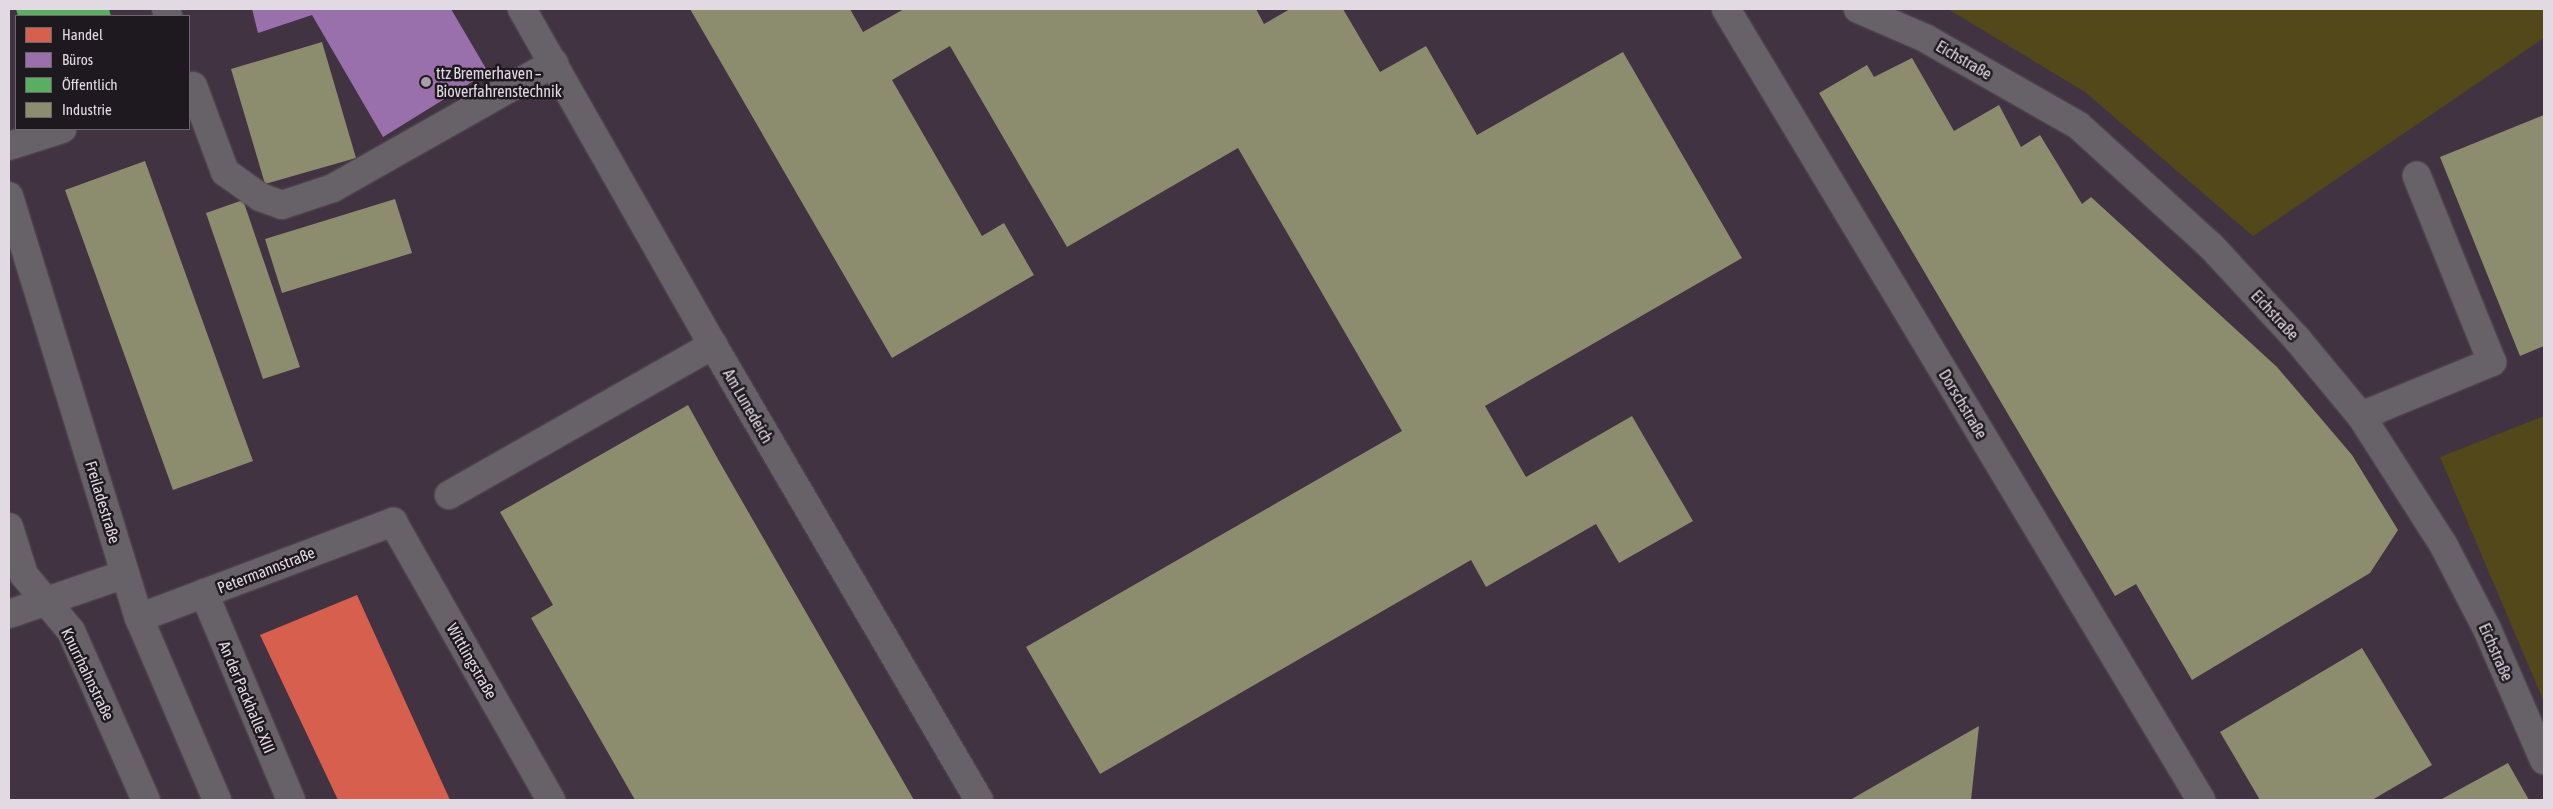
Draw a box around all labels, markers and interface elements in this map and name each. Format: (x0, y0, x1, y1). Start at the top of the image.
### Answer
legend (15, 15, 190, 130)
text: Handel (62, 26, 103, 43)
street label: Eichstraße (1933, 36, 1995, 84)
text: Büros (62, 51, 93, 68)
place label: ttz Bremerhaven – Bioverfahrenstechnik (436, 63, 562, 101)
text: Öffentlich (62, 76, 118, 93)
marker: ttz Bremerhaven – Bioverfahrenstechnik (420, 76, 432, 88)
text: Industrie (62, 101, 112, 118)
street label: Eichstraße (2247, 286, 2303, 344)
street label: Am Lunedeich (719, 365, 777, 447)
street label: Dorschstraße (1935, 366, 1991, 442)
street label: Freiladestraße (81, 458, 125, 546)
street label: Petermannstraße (215, 543, 317, 597)
street label: Wittlingstraße (443, 620, 501, 702)
street label: Eichstraße (2475, 620, 2517, 684)
street label: Knurrhahnstraße (57, 625, 119, 723)
street label: An der Packhalle XIII (215, 638, 279, 756)

